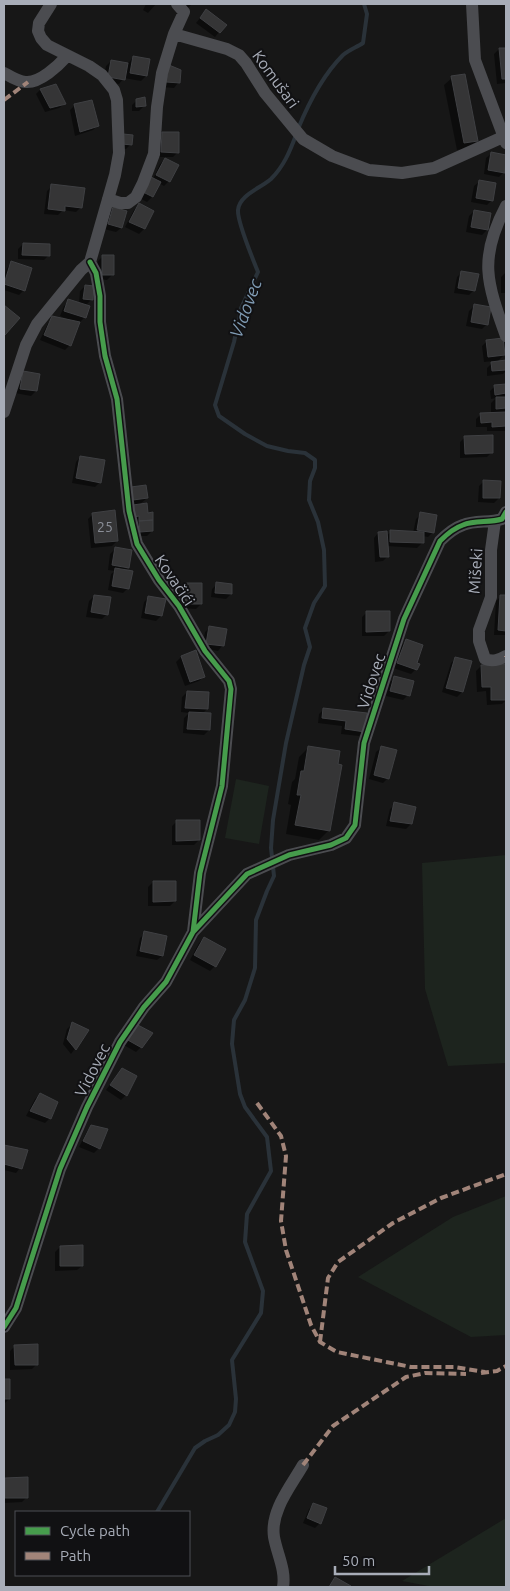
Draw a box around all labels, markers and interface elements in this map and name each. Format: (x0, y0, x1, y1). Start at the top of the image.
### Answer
street label: Komušari (249, 47, 303, 111)
water label: Vidovec (225, 275, 265, 340)
house number: 25 (97, 519, 113, 535)
street label: Mišeki (464, 548, 486, 594)
street label: Kovačići (151, 551, 199, 609)
street label: Vidovec (354, 650, 389, 711)
street label: Vidovec (71, 1040, 113, 1100)
legend (15, 1511, 190, 1576)
text: Cycle path (60, 1522, 130, 1539)
scale bar (335, 1544, 429, 1576)
text: Path (60, 1547, 91, 1564)
text: 50 m (342, 1552, 375, 1569)

